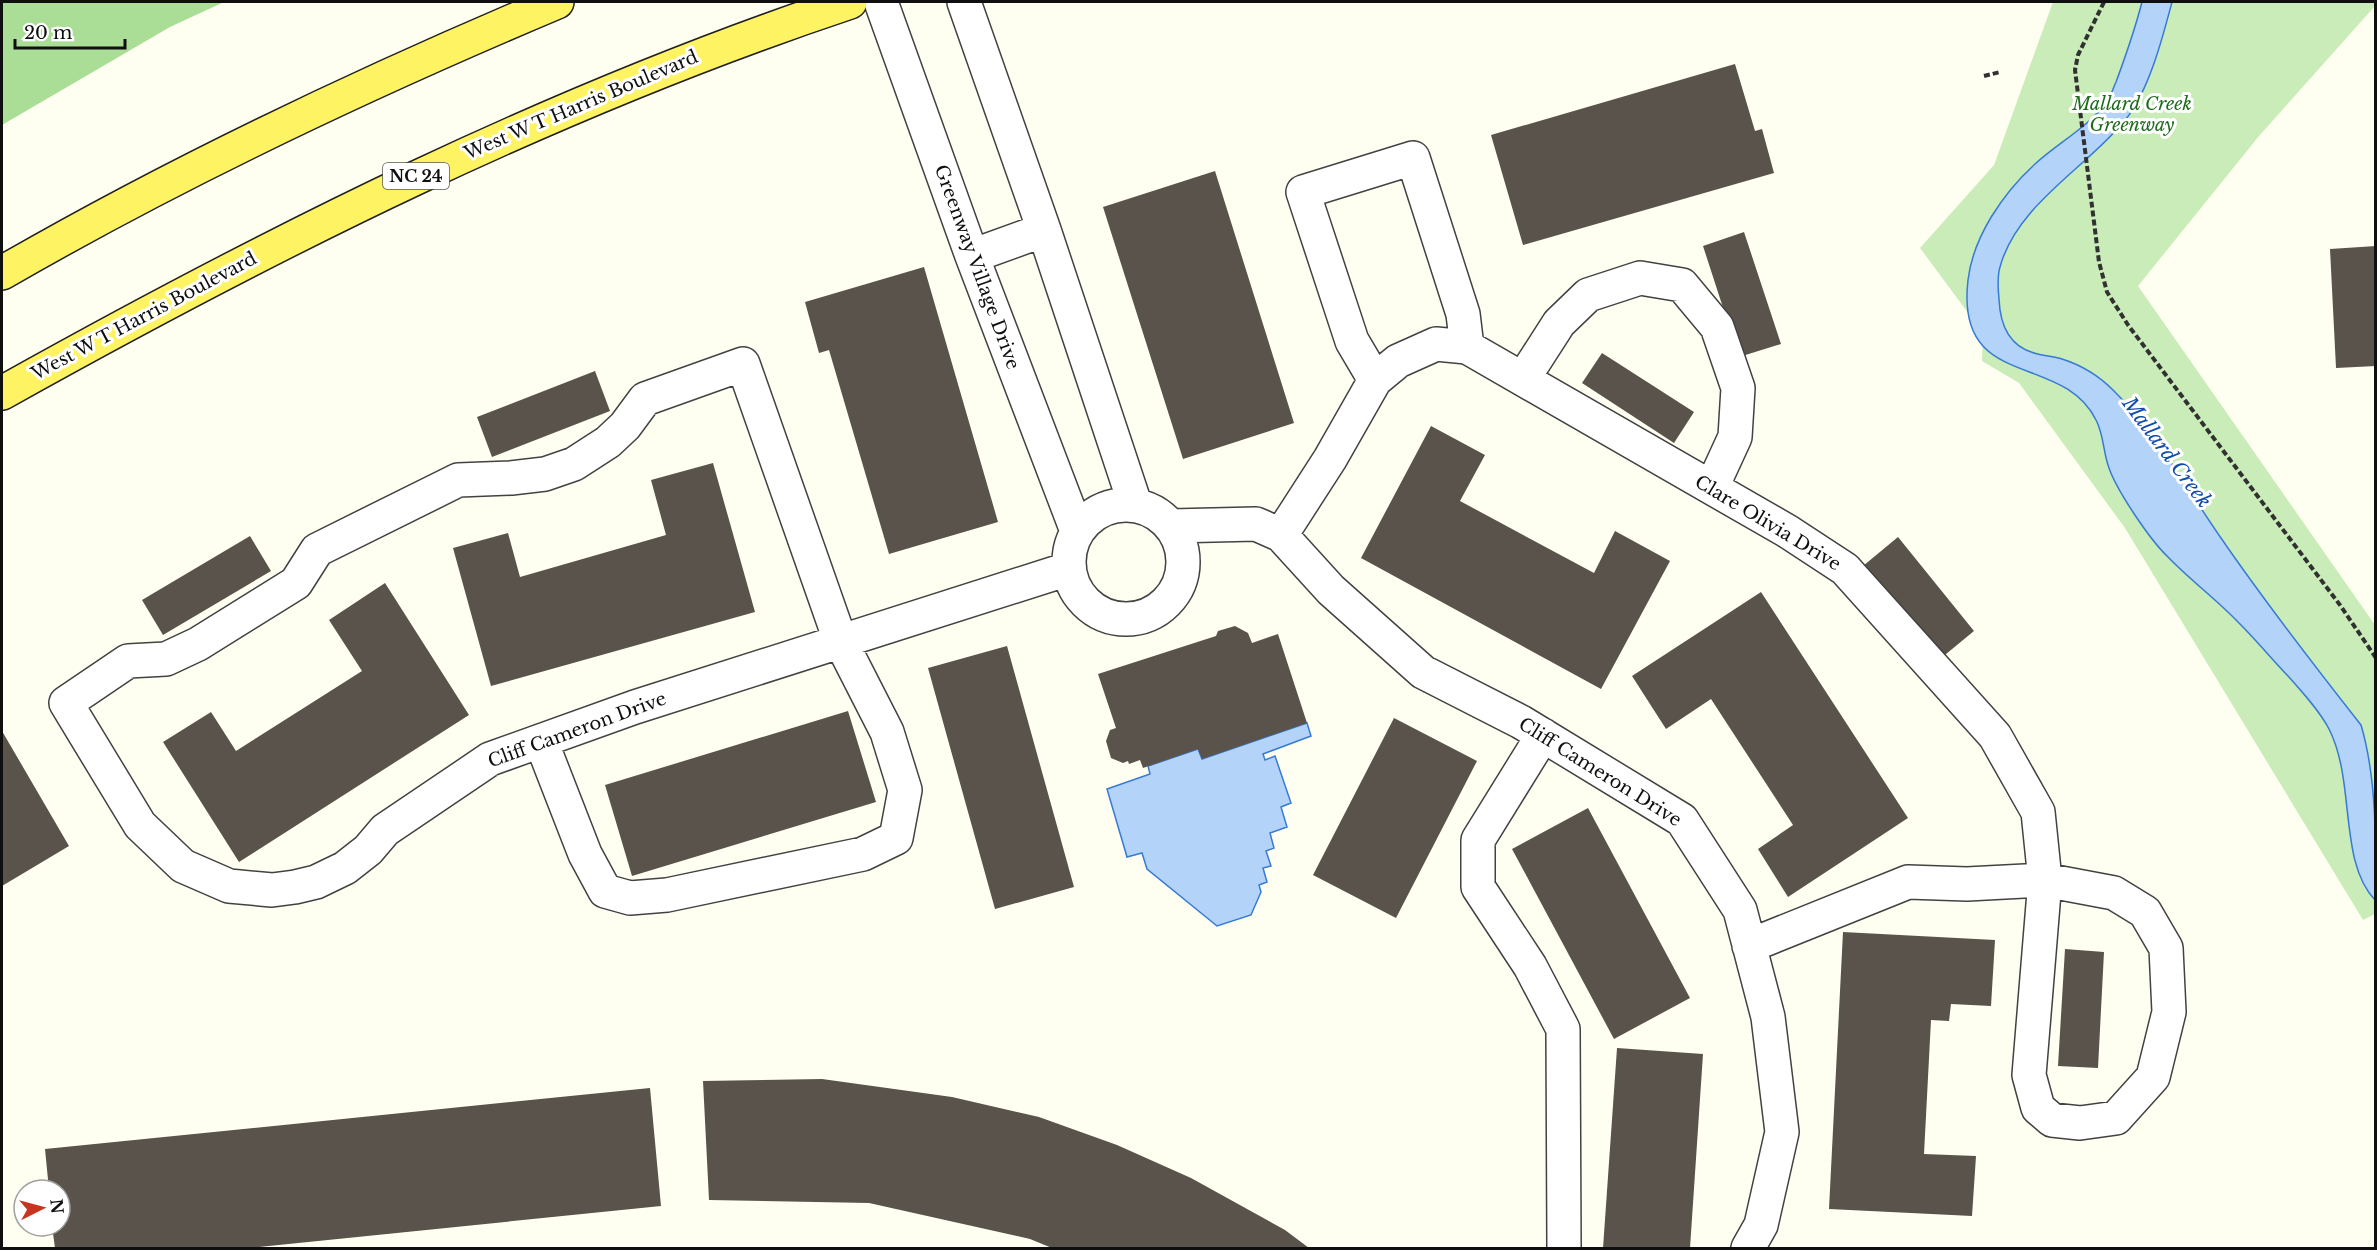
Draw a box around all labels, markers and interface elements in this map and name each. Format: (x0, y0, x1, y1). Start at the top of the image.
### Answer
scale bar (15, 12, 124, 50)
text: 20 m (24, 22, 72, 44)
street label: West W T Harris Boulevard (460, 46, 701, 165)
park label: Mallard Creek Greenway (2071, 93, 2192, 136)
street label: Greenway Village Drive (930, 162, 1024, 372)
road number: NC 24 (383, 163, 449, 189)
street label: West W T Harris Boulevard (27, 247, 260, 385)
water label: Mallard Creek (2117, 391, 2217, 512)
street label: Clare Olivia Drive (1691, 471, 1845, 575)
street label: Cliff Cameron Drive (485, 688, 669, 772)
street label: Cliff Cameron Drive (1514, 713, 1686, 831)
north arrow (12, 1178, 72, 1238)
text: N (46, 1198, 68, 1215)

